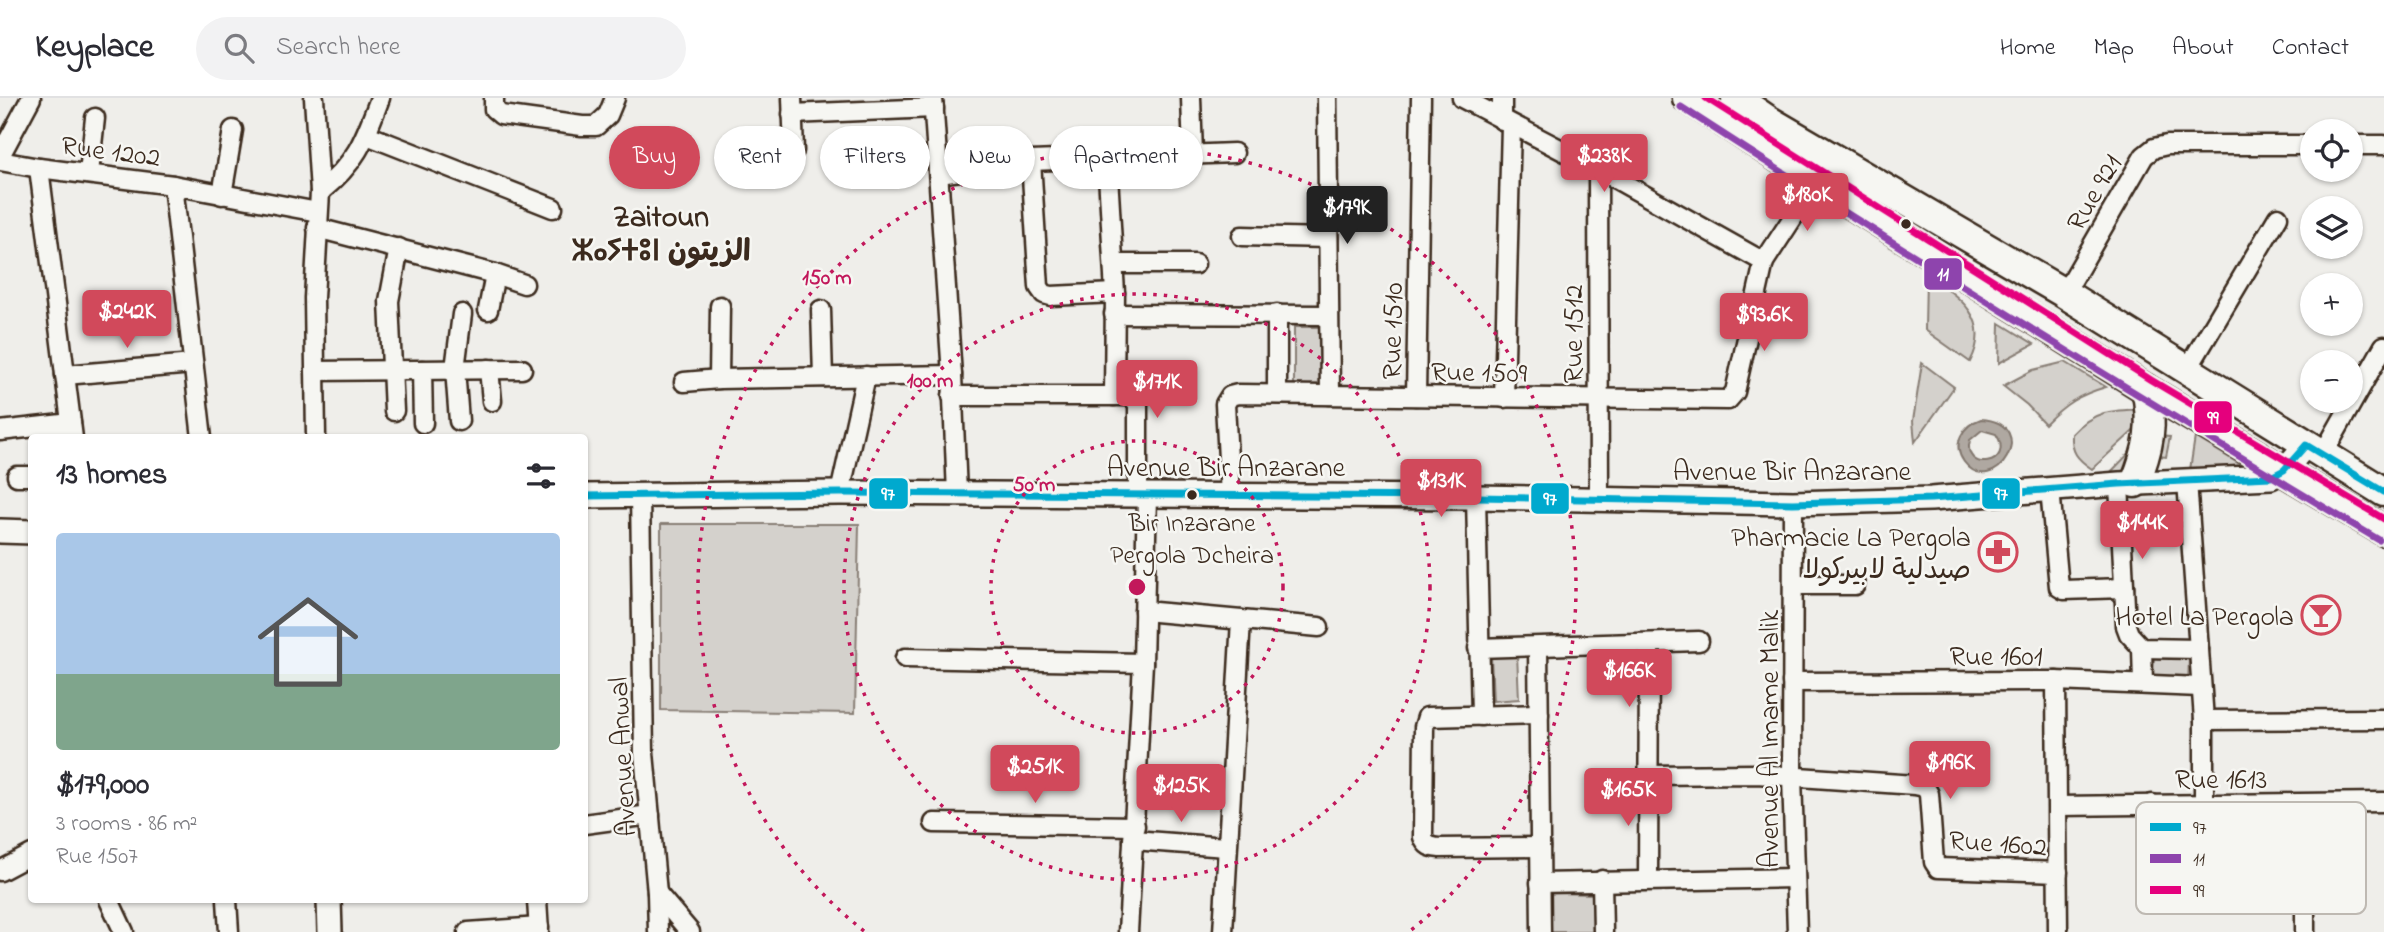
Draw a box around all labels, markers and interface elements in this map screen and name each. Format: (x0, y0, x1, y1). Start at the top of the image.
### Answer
search box (196, 17, 686, 80)
text: Keyplace (35, 24, 154, 72)
icon: search (220, 29, 258, 67)
text: Search here (276, 29, 400, 67)
text: Home (2000, 31, 2056, 66)
text: Map (2094, 31, 2134, 66)
text: About (2172, 31, 2234, 66)
text: Contact (2272, 31, 2349, 66)
map controls (2300, 119, 2363, 413)
button: locate (2300, 119, 2363, 182)
chip: Buy (609, 126, 700, 189)
chip: Rent (714, 126, 806, 189)
chip: Filters (820, 126, 930, 189)
chip: New (944, 126, 1035, 189)
chip: Apartment (1049, 126, 1203, 189)
street label: Rue 1202 (59, 127, 163, 180)
pin: $238K (1555, 134, 1653, 194)
text: $238K (1577, 140, 1631, 173)
street label: Rue 921 (2058, 148, 2134, 240)
pin: $180K (1758, 174, 1856, 233)
text: $180K (1782, 179, 1832, 212)
pin: $179K (1298, 186, 1396, 246)
text: $179K (1323, 192, 1371, 225)
button: layers (2300, 196, 2363, 259)
district label: Zaitoun ⵣⴰⵢⵜⵓⵏ الزيتون (571, 197, 751, 275)
unlabelled marker (1899, 217, 1913, 231)
line badge: 11 (1923, 257, 1963, 291)
text: 11 (1937, 262, 1949, 289)
text: 150 m (802, 264, 852, 294)
button: + (2300, 273, 2363, 336)
street label: Rue 1510 (1373, 282, 1416, 380)
street label: Rue 1512 (1555, 285, 1596, 383)
pin: $242K (78, 290, 176, 350)
pin: $93.6K (1707, 294, 1821, 353)
text: $242K (98, 296, 156, 329)
text: $93.6K (1736, 299, 1792, 332)
button: − (2300, 350, 2363, 413)
street label: Rue 1509 (1430, 353, 1528, 396)
pin: $171K (1108, 360, 1206, 420)
text: $171K (1132, 366, 1182, 399)
text: 100 m (907, 367, 953, 397)
line badge: 99 (2193, 400, 2233, 434)
text: 99 (2206, 406, 2219, 433)
street label: Avenue Bir Anzarane (1107, 449, 1346, 490)
street label: Avenue Bir Anzarane (1673, 453, 1912, 494)
text: 13 homes (56, 454, 167, 498)
icon: filters (522, 457, 560, 495)
pin: $131K (1392, 460, 1490, 519)
text: $131K (1416, 465, 1466, 498)
text: 50 m (1013, 471, 1055, 501)
line badge: 97 (868, 477, 909, 510)
line badge: 97 (1981, 477, 2021, 510)
text: 97 (880, 482, 895, 509)
line badge: 97 (1530, 482, 1570, 515)
text: 97 (1993, 482, 2008, 509)
text: 97 (1542, 487, 1557, 514)
marker: Bir Inzarane Pergola Dcheira (1185, 488, 1199, 502)
pin: $144K (2093, 502, 2191, 561)
place label: Bir Inzarane Pergola Dcheira (1110, 506, 1274, 576)
text: $144K (2116, 507, 2168, 540)
place label: Pharmacie La Pergola صيدلية لابيركولا (1731, 519, 1971, 592)
pharmacy icon: Pharmacie La Pergola صيدلية لابيركولا (1977, 531, 2019, 573)
centre of rings (1125, 575, 1149, 599)
icon: home (245, 579, 371, 705)
bar icon: Hotel La Pergola (2300, 594, 2342, 636)
place label: Hotel La Pergola (2115, 598, 2294, 639)
street label: Avenue Al Imame Malik (1751, 609, 1792, 868)
street label: Rue 1601 (1949, 638, 2043, 679)
pin: $166K (1580, 650, 1678, 709)
text: $166K (1603, 655, 1655, 688)
street label: Avenue Anwal (600, 676, 649, 838)
pin: $196K (1901, 742, 1999, 801)
pin: $251K (986, 746, 1084, 805)
text: $196K (1925, 747, 1975, 780)
text: $251K (1007, 751, 1063, 784)
street label: Rue 1613 (2175, 761, 2267, 802)
text: $179,000 (56, 764, 149, 808)
pin: $125K (1132, 764, 1230, 824)
pin: $165K (1579, 768, 1677, 828)
text: $125K (1153, 770, 1209, 803)
text: $165K (1600, 774, 1656, 807)
legend (2136, 802, 2366, 914)
text: 3 rooms · 86 m² (56, 808, 197, 841)
text: 97 (2193, 816, 2207, 843)
street label: Rue 1602 (1947, 822, 2048, 869)
text: Rue 1507 (56, 841, 138, 874)
text: 11 (2193, 847, 2205, 874)
text: 99 (2193, 879, 2205, 906)

